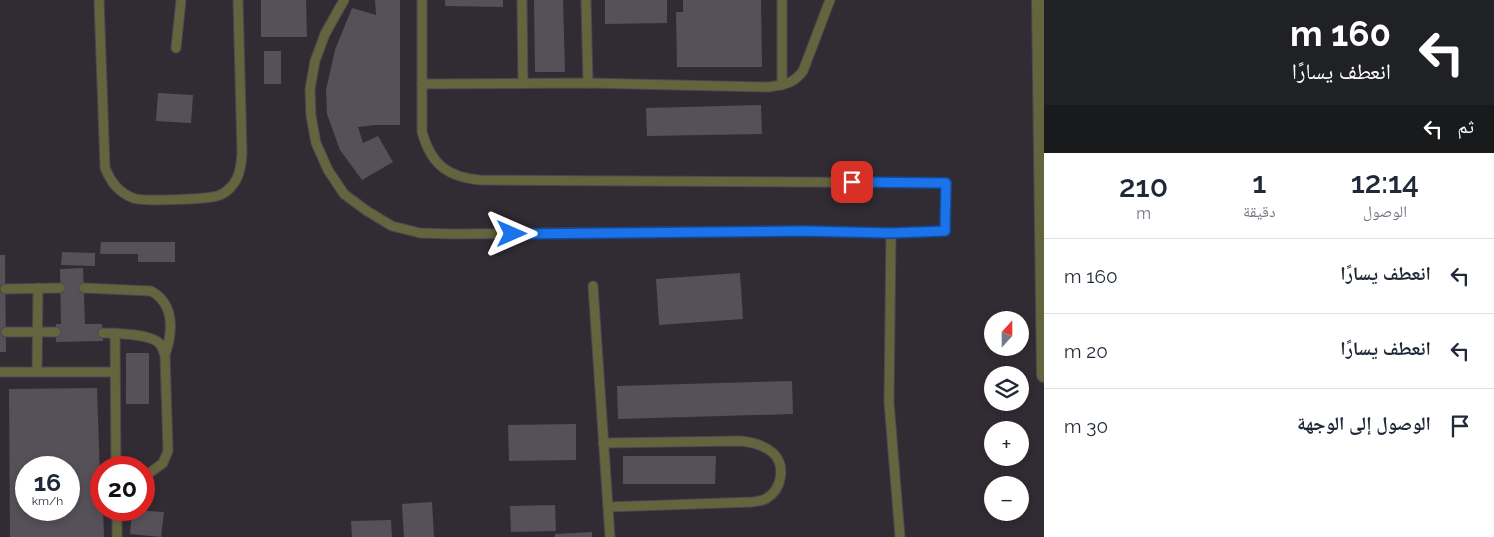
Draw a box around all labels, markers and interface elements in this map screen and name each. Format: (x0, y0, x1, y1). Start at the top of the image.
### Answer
text: 160 m (1290, 13, 1391, 54)
icon: left (1409, 20, 1474, 85)
text: انعطف يسارًا (1292, 58, 1391, 84)
icon: left (1419, 115, 1447, 143)
text: ثم (1457, 115, 1474, 137)
pin (831, 161, 873, 203)
text: 1 (1252, 165, 1266, 200)
text: 12:14 (1351, 165, 1419, 200)
icon: arrive (838, 168, 866, 196)
text: 210 (1119, 169, 1168, 204)
text: دقيقة (1243, 202, 1276, 221)
text: الوصول (1363, 202, 1407, 221)
text: m (1136, 204, 1151, 223)
position arrow (485, 207, 537, 259)
text: انعطف يسارًا (1340, 262, 1431, 284)
icon: left (1446, 262, 1474, 290)
text: 160 m (1064, 265, 1118, 287)
north arrow (984, 311, 1029, 356)
map controls (984, 311, 1029, 521)
text: انعطف يسارًا (1340, 337, 1431, 359)
icon: left (1446, 337, 1474, 365)
text: 20 m (1064, 340, 1108, 362)
button: layers (984, 366, 1029, 411)
text: الوصول إلى الوجهة (1297, 412, 1431, 434)
icon: arrive (1446, 412, 1474, 440)
text: 30 m (1064, 415, 1108, 437)
button: + (984, 421, 1029, 466)
speed limit sign: 20 (90, 456, 155, 521)
text: 16 (34, 467, 61, 497)
button: − (984, 476, 1029, 521)
text: km/h (32, 494, 63, 508)

